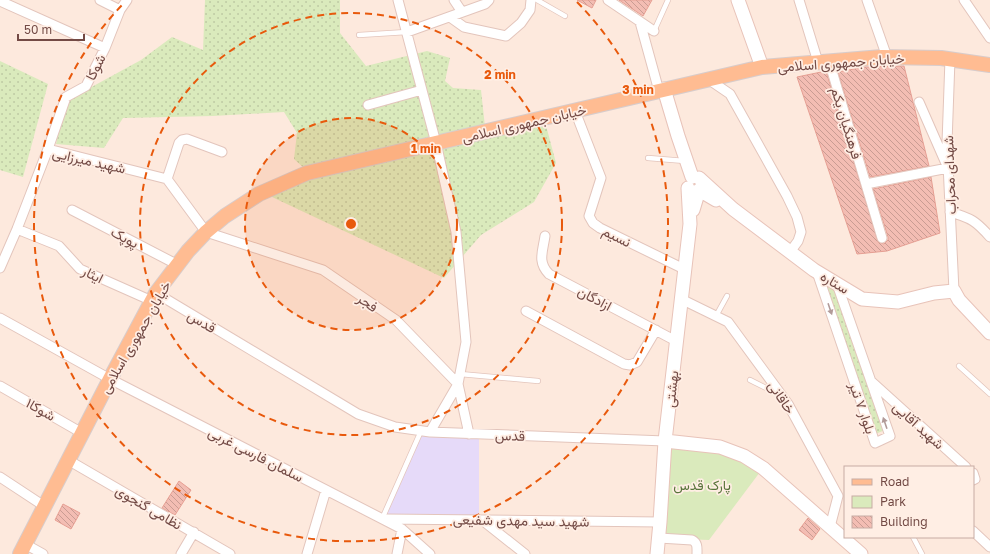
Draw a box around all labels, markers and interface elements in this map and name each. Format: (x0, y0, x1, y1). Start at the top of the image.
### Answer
scale bar (18, 16, 84, 42)
text: 50 m (24, 22, 52, 37)
street label: خیابان جمهوری اسلامی (777, 49, 905, 76)
street label: شوکا (81, 51, 110, 83)
text: 2 min (484, 67, 516, 82)
text: 3 min (622, 82, 654, 97)
street label: فرهنگیان یکم (827, 85, 866, 161)
street label: خیابان جمهوری اسلامی (460, 100, 588, 147)
street label: شهدای محراب (939, 135, 960, 215)
text: 1 min (411, 141, 441, 156)
street label: شهید میرزایی (50, 143, 127, 178)
centre of rings (344, 217, 358, 231)
street label: نسیم (599, 222, 634, 251)
street label: پوپک (107, 223, 142, 253)
street label: ایثار (78, 261, 106, 287)
street label: ستاره (817, 267, 852, 298)
street label: خیابان جمهوری اسلامی (96, 278, 175, 397)
street label: ازادگان (575, 282, 615, 315)
street label: فجر (353, 288, 382, 316)
one-way arrow (827, 303, 833, 315)
street label: قدس (184, 306, 219, 337)
street label: بهشتی (661, 370, 682, 408)
street label: خاقانی (764, 377, 799, 417)
street label: بلوار ۷ تیر (845, 379, 880, 436)
street label: شوکا۱ (23, 394, 59, 425)
street label: شهید آقایی (889, 398, 948, 453)
one-way arrow (882, 417, 888, 429)
street label: سلمان فارسی غربی (205, 423, 306, 486)
street label: قدس (494, 426, 525, 445)
legend (844, 466, 974, 538)
text: Road (880, 474, 909, 489)
park label: پارک قدس (673, 476, 731, 495)
street label: نظامی گنجوی (112, 481, 185, 534)
text: Park (880, 494, 906, 509)
street label: شهید سید مهدی شفیعی (453, 510, 589, 531)
text: Building (880, 514, 928, 529)

